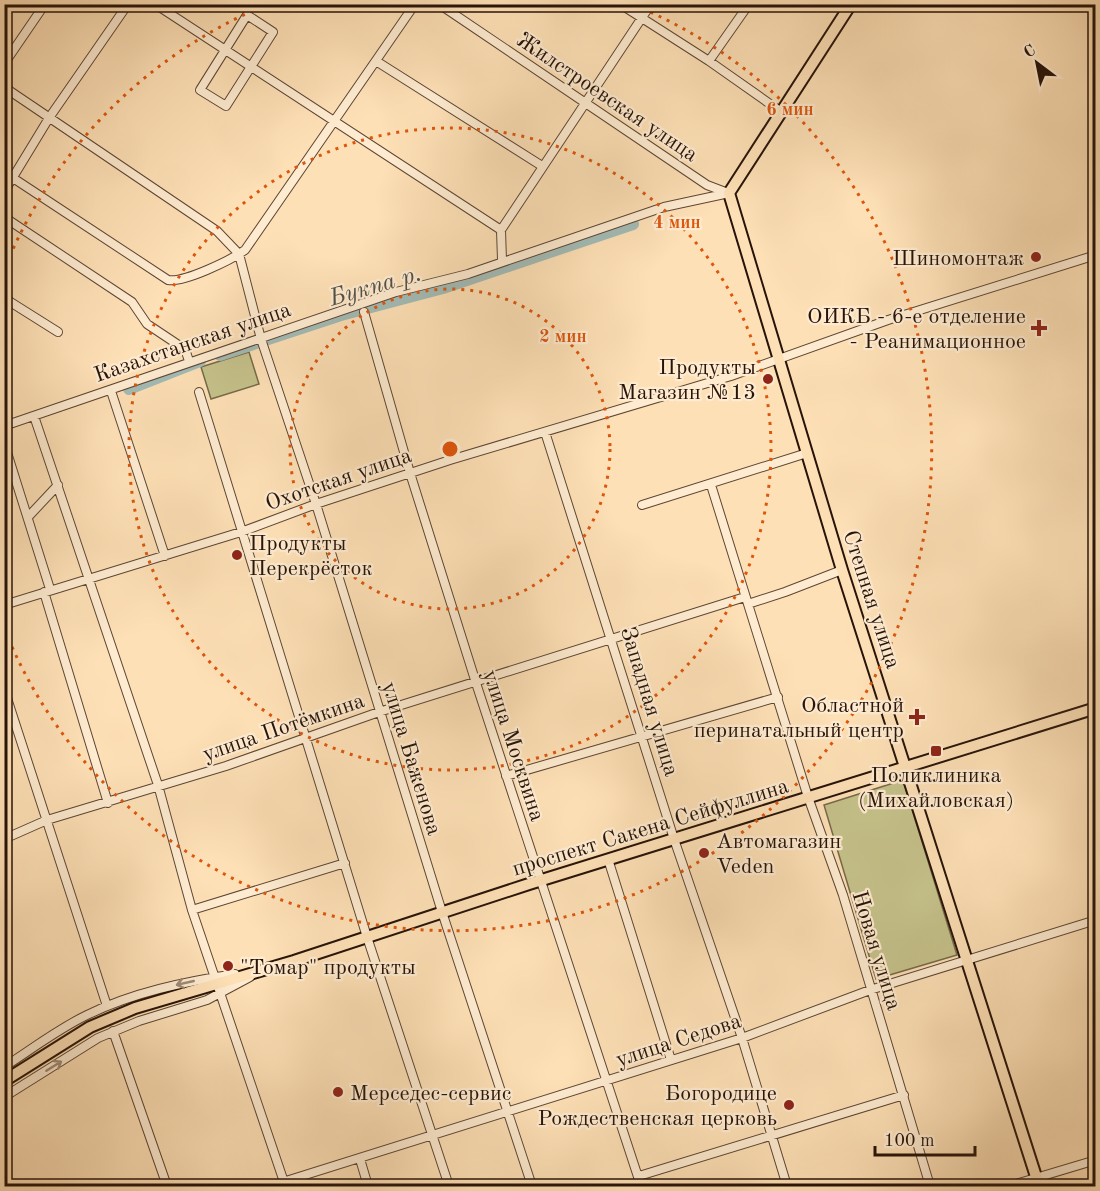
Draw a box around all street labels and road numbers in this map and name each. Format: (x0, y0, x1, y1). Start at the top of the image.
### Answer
street label: Жилстроевская улица (512, 29, 702, 167)
street label: Казахстанская улица (91, 299, 294, 387)
street label: Охотская улица (263, 445, 415, 515)
street label: Степная улица (838, 528, 904, 672)
street label: Западная улица (616, 624, 682, 779)
street label: улица Москвина (478, 667, 548, 824)
street label: улица Баженова (377, 679, 445, 838)
street label: улица Потёмкина (200, 690, 368, 766)
street label: проспект Сакена Сейфуллина (510, 775, 791, 880)
street label: Новая улица (848, 888, 905, 1013)
street label: улица Седова (613, 1010, 744, 1072)

